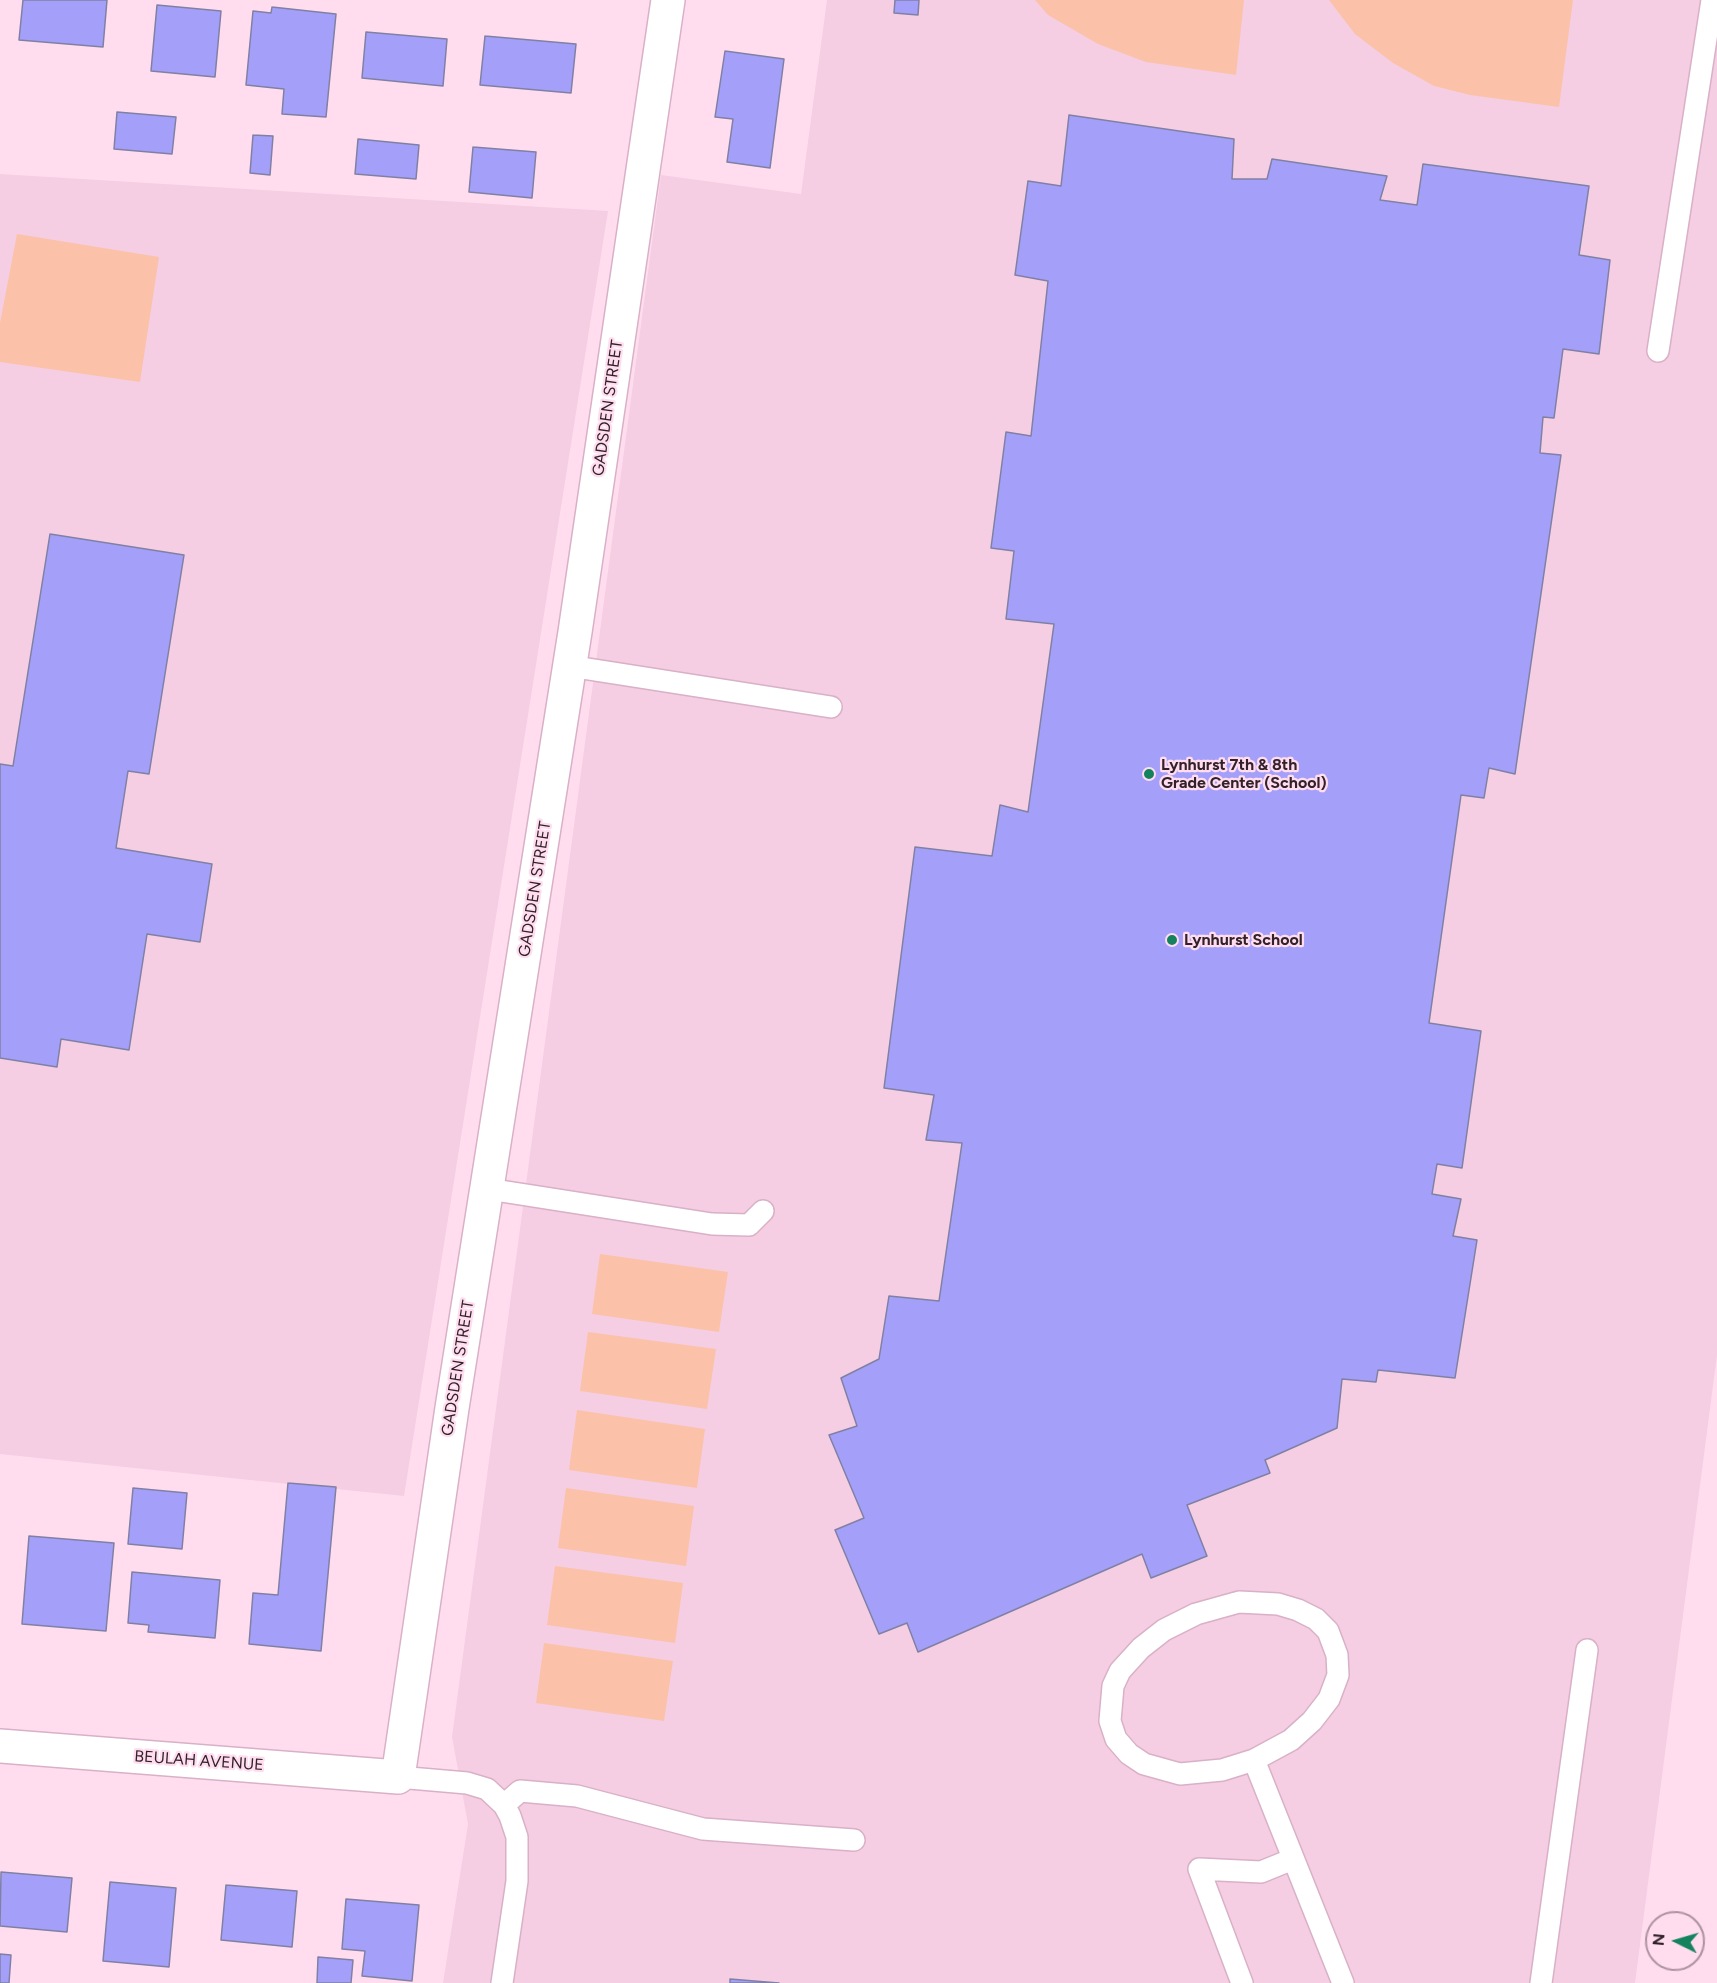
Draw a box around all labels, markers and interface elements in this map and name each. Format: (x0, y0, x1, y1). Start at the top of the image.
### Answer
street label: GADSDEN STREET (589, 339, 627, 477)
place label: Lynhurst 7th & 8th Grade Center (School) (1161, 755, 1327, 793)
marker: Lynhurst 7th & 8th Grade Center (School) (1142, 767, 1156, 781)
street label: GADSDEN STREET (515, 820, 555, 958)
place label: Lynhurst School (1184, 930, 1303, 950)
marker: Lynhurst School (1165, 933, 1179, 947)
street label: GADSDEN STREET (438, 1299, 478, 1437)
street label: BEULAH AVENUE (134, 1747, 264, 1775)
north arrow (1645, 1911, 1705, 1971)
text: N (1649, 1933, 1669, 1947)

